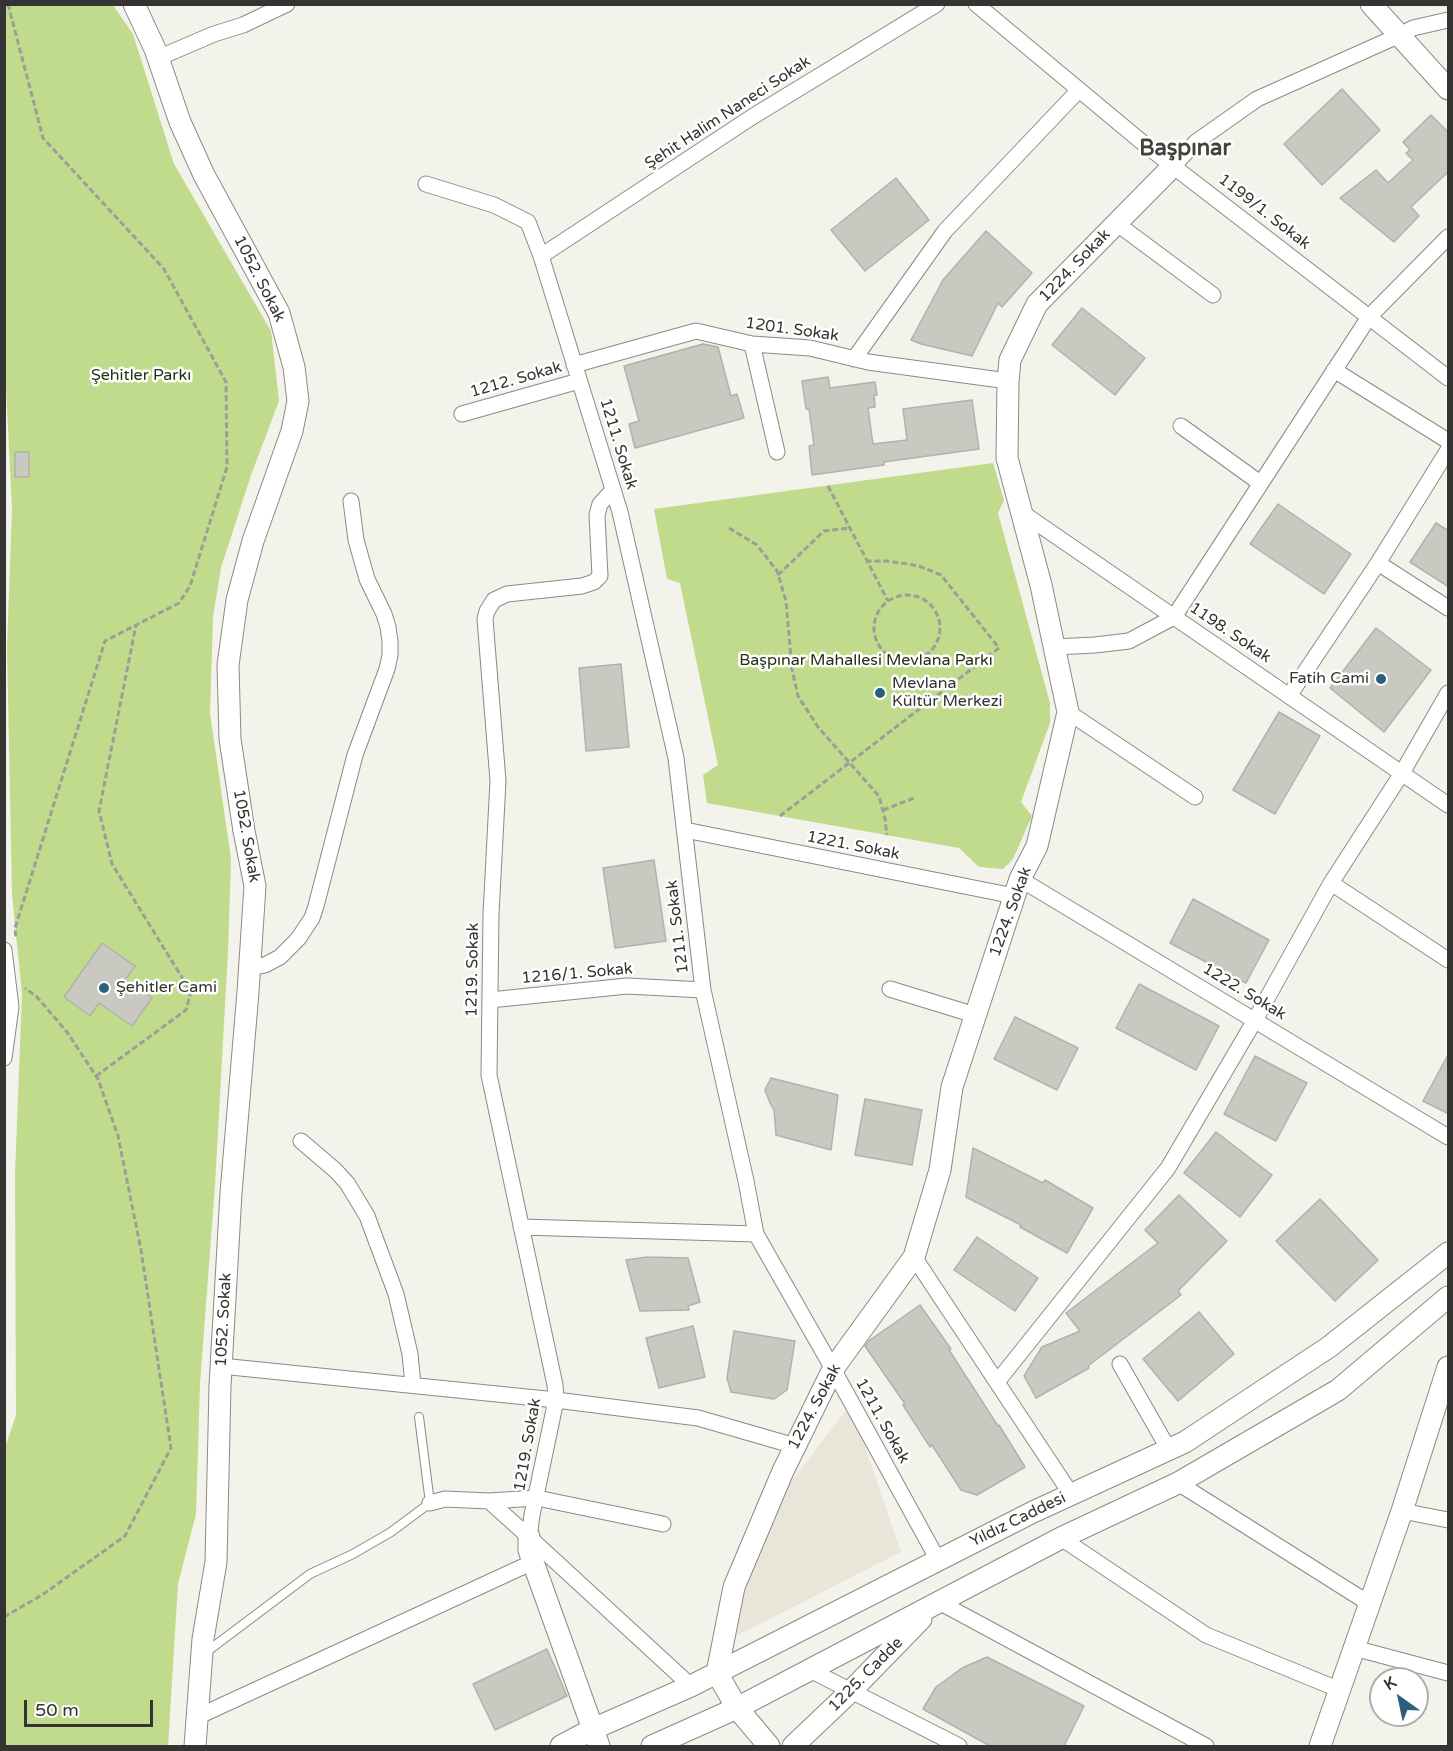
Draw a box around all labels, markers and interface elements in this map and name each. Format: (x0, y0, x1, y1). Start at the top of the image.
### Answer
street label: Şehit Halim Naneci Sokak (641, 52, 815, 174)
district label: Başpınar (1139, 136, 1231, 162)
street label: 1199/1. Sokak (1214, 170, 1314, 254)
street label: 1224. Sokak (1035, 225, 1115, 307)
street label: 1052. Sokak (229, 233, 289, 325)
street label: 1201. Sokak (744, 314, 840, 346)
street label: 1212. Sokak (468, 358, 564, 402)
park label: Şehitler Parkı (91, 366, 191, 386)
street label: 1211. Sokak (595, 396, 641, 492)
street label: 1198. Sokak (1186, 599, 1274, 667)
park label: Başpınar Mahallesi Mevlana Parkı (739, 651, 993, 671)
place label: Fatih Cami (1289, 669, 1369, 689)
marker: Fatih Cami (1374, 672, 1388, 686)
place label: Mevlana Kültür Merkezi (892, 674, 1003, 712)
marker: Mevlana Kültür Merkezi (873, 686, 887, 700)
street label: 1052. Sokak (228, 788, 264, 884)
street label: 1221. Sokak (805, 828, 901, 864)
street label: 1224. Sokak (986, 864, 1036, 960)
street label: 1211. Sokak (663, 879, 693, 975)
street label: 1219. Sokak (463, 923, 483, 1017)
street label: 1222. Sokak (1199, 959, 1289, 1025)
street label: 1216/1. Sokak (521, 960, 633, 988)
place label: Şehitler Cami (116, 978, 217, 998)
marker: Şehitler Cami (97, 981, 111, 995)
street label: 1052. Sokak (212, 1272, 236, 1368)
street label: 1224. Sokak (784, 1361, 846, 1453)
street label: 1211. Sokak (851, 1375, 913, 1467)
street label: 1219. Sokak (510, 1397, 546, 1493)
street label: Yıldız Caddesi (967, 1489, 1069, 1551)
street label: 1225. Cadde (825, 1634, 907, 1716)
north arrow (1369, 1667, 1429, 1727)
text: K (1380, 1672, 1400, 1695)
scale bar (27, 1688, 156, 1726)
text: 50 m (35, 1699, 79, 1721)

